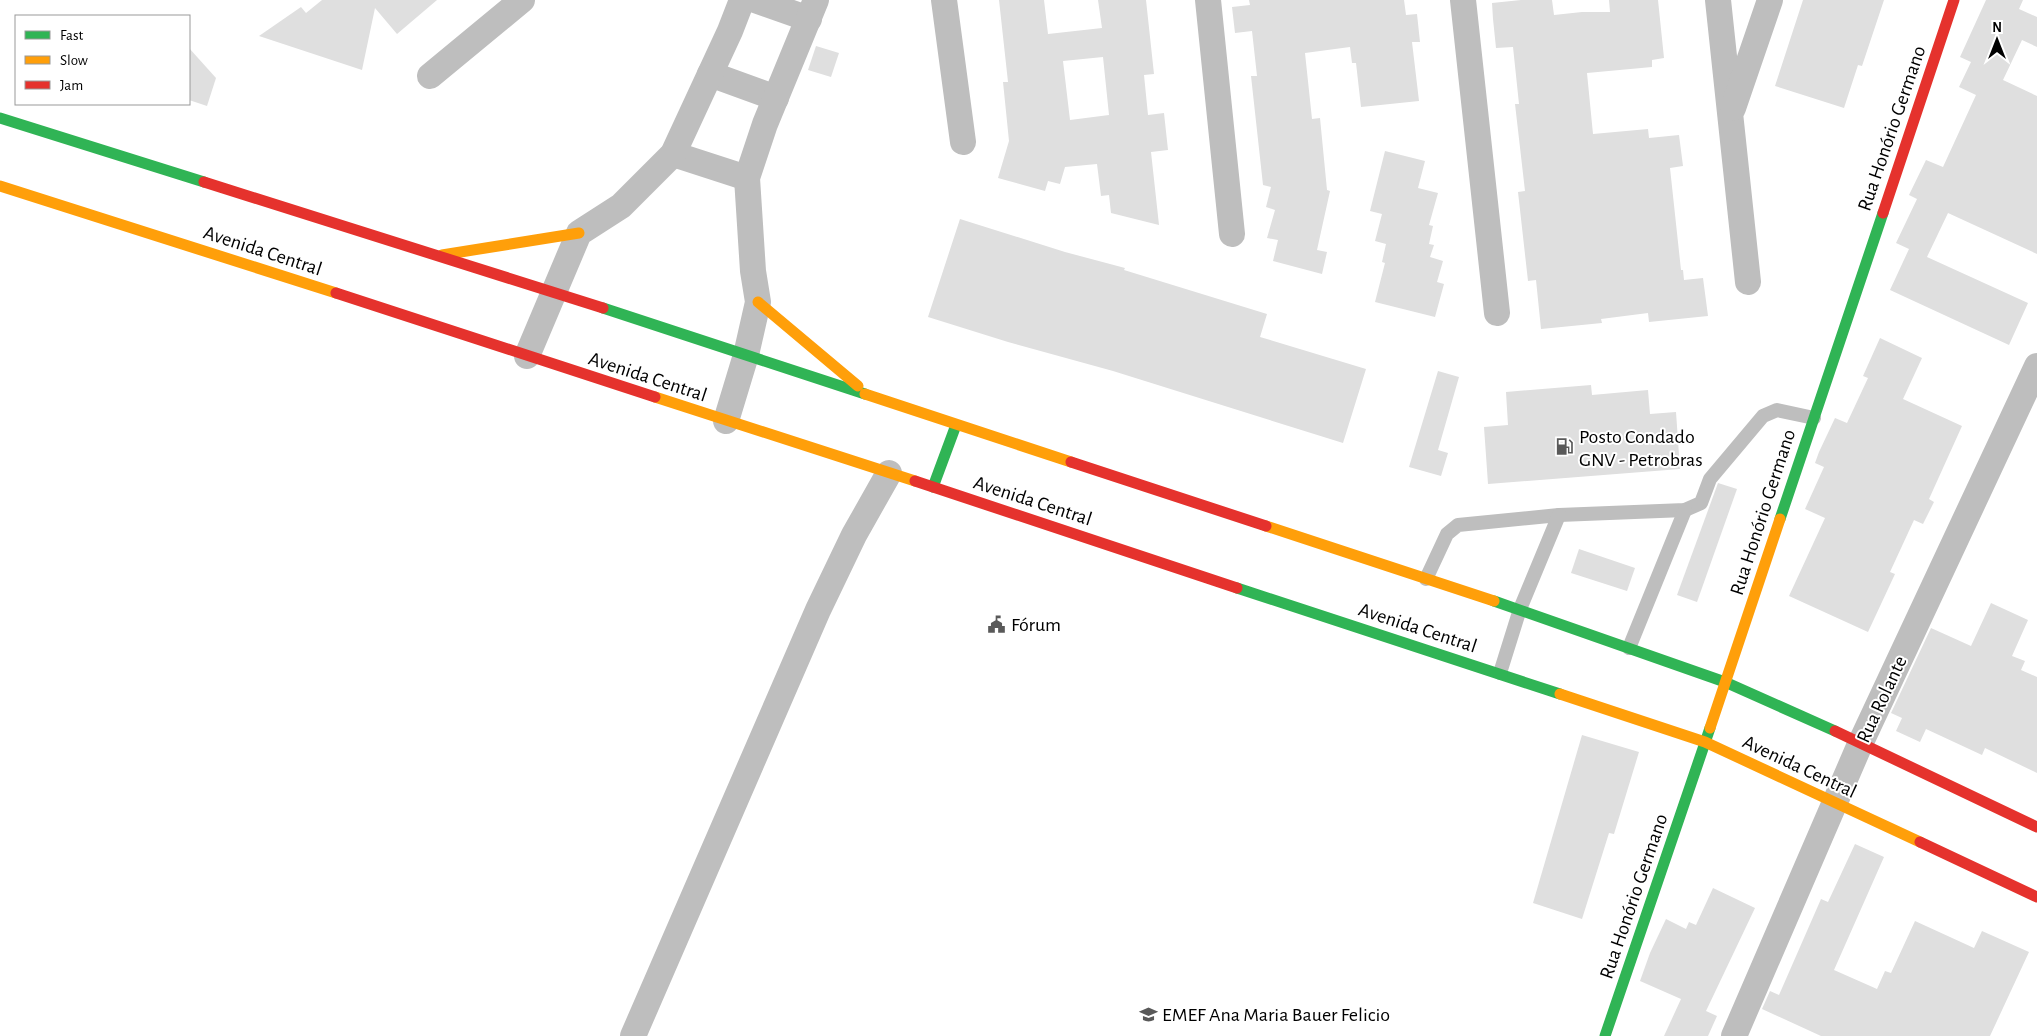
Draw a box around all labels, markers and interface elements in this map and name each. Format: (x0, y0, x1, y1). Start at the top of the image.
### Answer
legend (15, 15, 190, 105)
north arrow (1972, 15, 2022, 65)
text: N (1992, 21, 2002, 35)
text: Fast (60, 28, 84, 43)
street label: Rua Honório Germano (1854, 43, 1930, 213)
text: Slow (60, 53, 88, 68)
text: Jam (60, 78, 83, 93)
street label: Avenida Central (201, 222, 324, 279)
street label: Avenida Central (586, 348, 709, 405)
place label: Posto Condado GNV - Petrobras (1579, 427, 1703, 470)
street label: Rua Honório Germano (1727, 427, 1799, 598)
fuel station icon: Posto Condado GNV - Petrobras (1555, 437, 1575, 457)
street label: Avenida Central (971, 472, 1094, 529)
street label: Avenida Central (1356, 599, 1479, 656)
public building icon: Fórum (987, 614, 1007, 634)
place label: Fórum (1011, 615, 1061, 635)
street label: Rua Rolante (1853, 653, 1911, 746)
street label: Avenida Central (1740, 732, 1860, 802)
street label: Rua Honório Germano (1596, 811, 1672, 981)
school or university icon: EMEF Ana Maria Bauer Felicio (1138, 1004, 1158, 1024)
place label: EMEF Ana Maria Bauer Felicio (1162, 1005, 1390, 1025)

